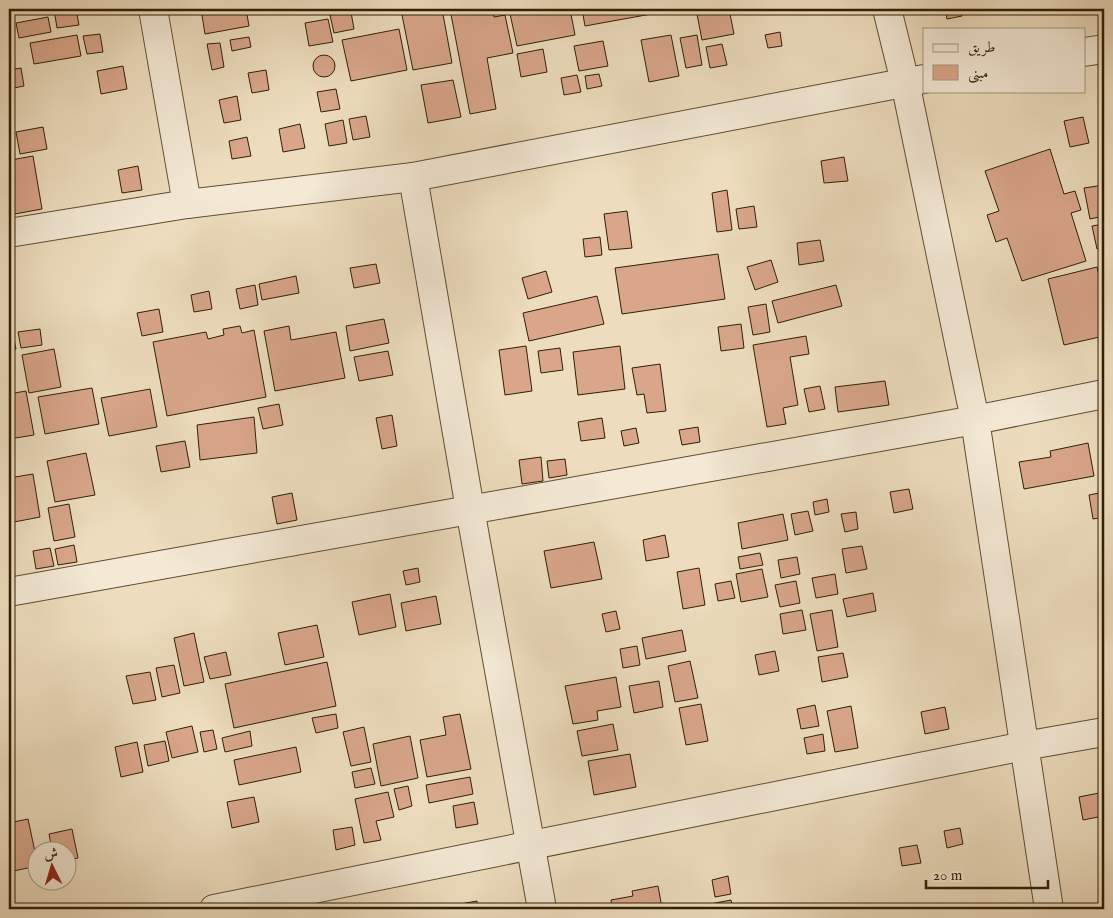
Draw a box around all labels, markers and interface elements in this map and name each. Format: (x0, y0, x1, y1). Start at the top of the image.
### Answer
legend (923, 28, 1086, 92)
text: طريق (968, 38, 995, 57)
text: مبنى (968, 64, 988, 84)
north arrow (28, 840, 78, 890)
text: ش (43, 844, 59, 864)
scale bar (926, 858, 1048, 890)
text: 20 m (933, 866, 963, 885)

